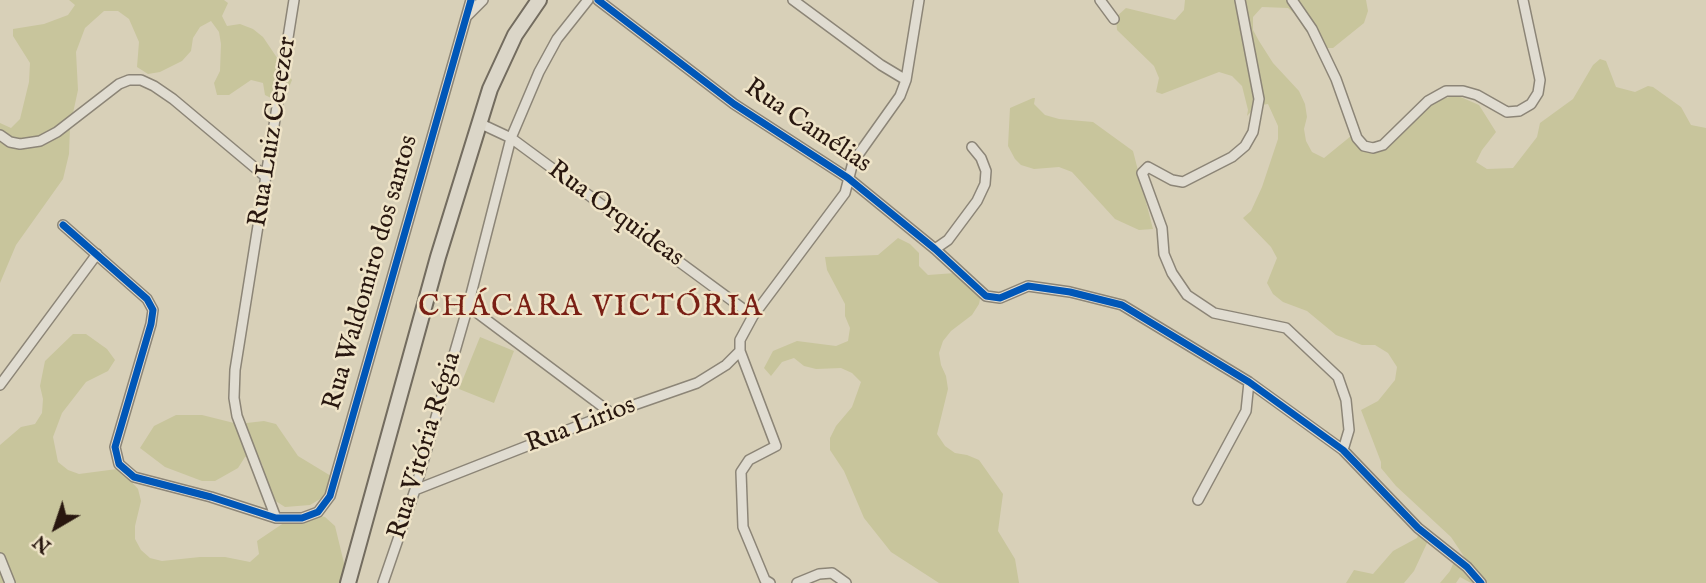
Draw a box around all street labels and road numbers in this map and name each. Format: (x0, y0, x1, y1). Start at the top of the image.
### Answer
street label: Rua Luiz Cerezer (244, 35, 304, 229)
street label: Rua Camélias (738, 73, 876, 181)
street label: Rua Waldomiro dos santos (318, 132, 426, 414)
street label: Rua Orquideas (541, 155, 689, 275)
street label: Rua Vitória Régia (383, 349, 469, 543)
street label: Rua Lirios (522, 391, 640, 461)

